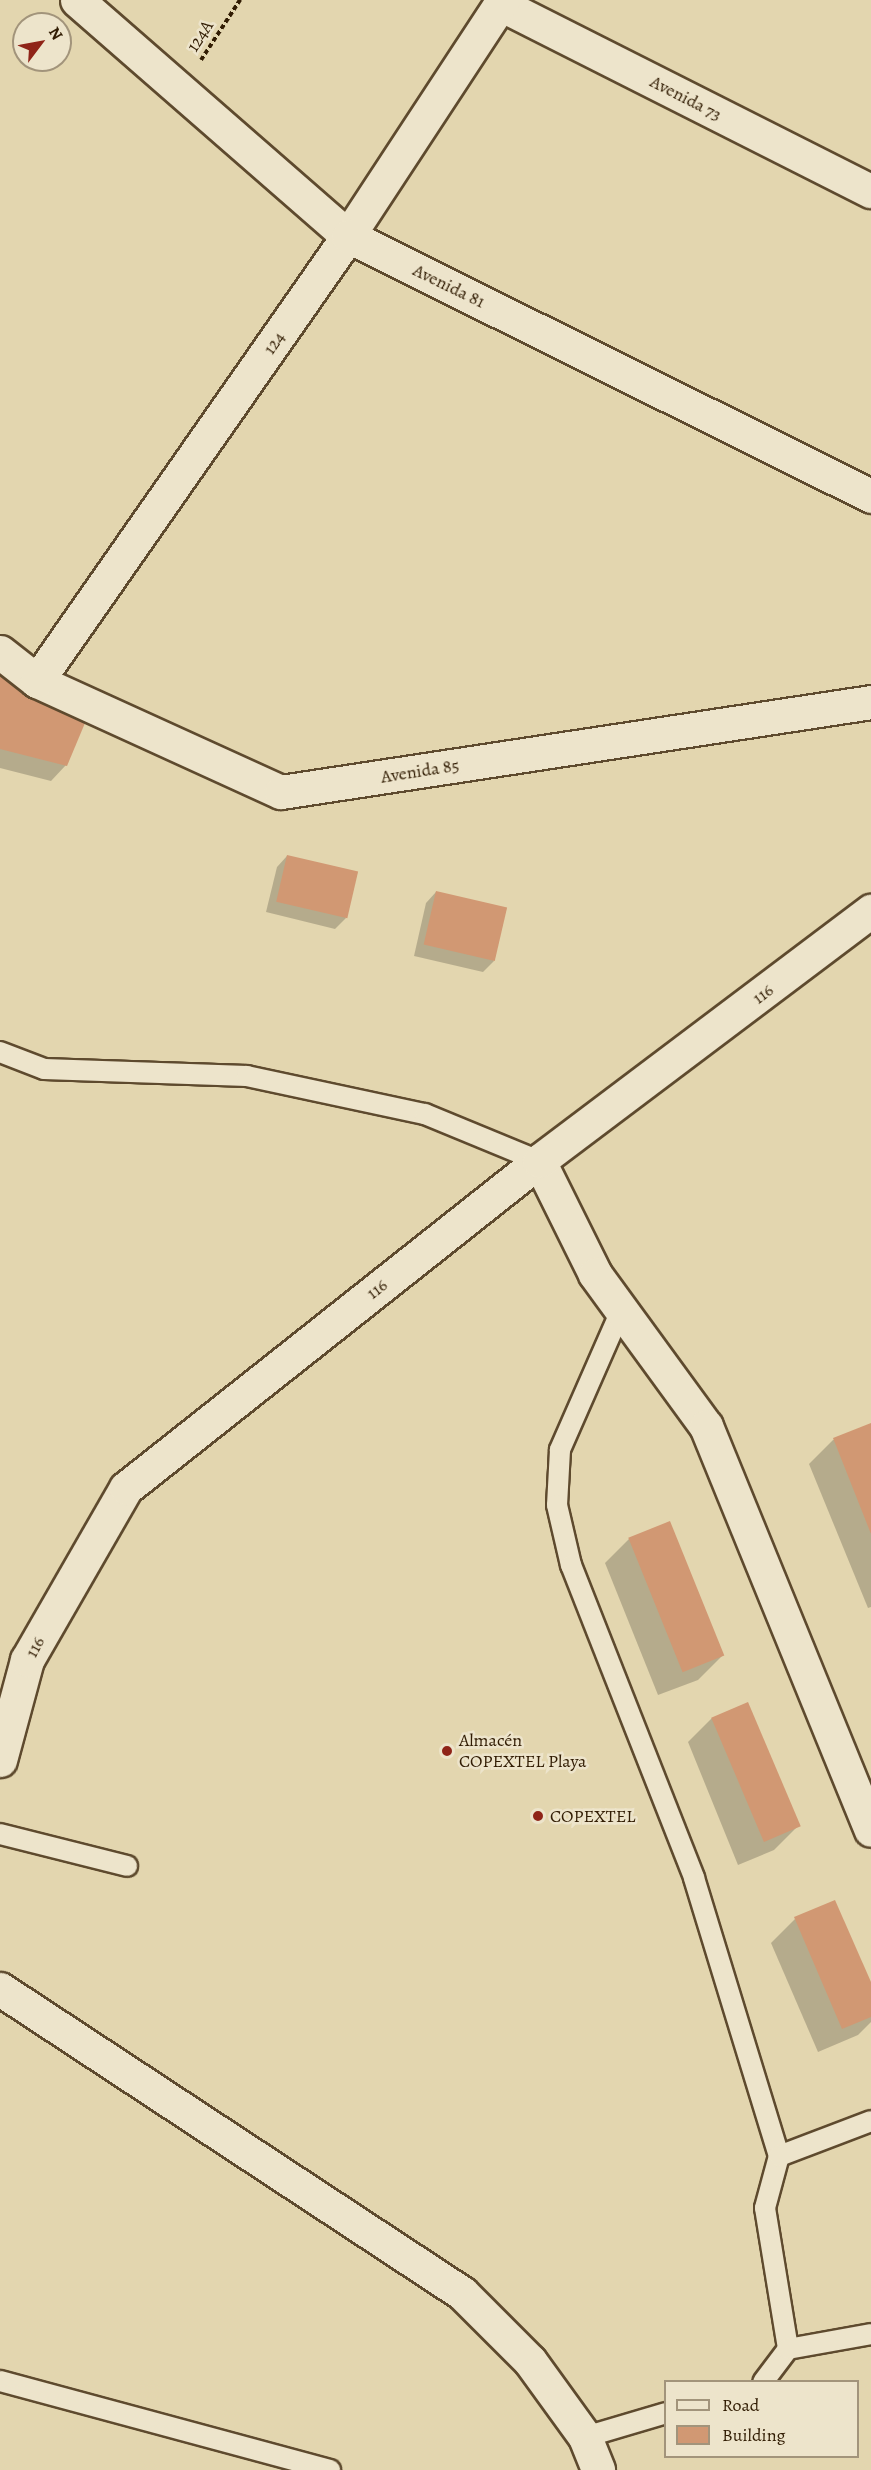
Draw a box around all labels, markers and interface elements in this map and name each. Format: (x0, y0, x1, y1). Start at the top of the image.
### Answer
north arrow (12, 12, 72, 72)
street label: 124A (182, 16, 218, 56)
text: N (43, 23, 68, 44)
street label: Avenida 73 (647, 71, 725, 125)
street label: Avenida 81 (409, 259, 489, 313)
street label: 124 (259, 327, 289, 359)
street label: Avenida 85 (379, 754, 461, 788)
street label: 116 (748, 979, 778, 1009)
street label: 116 (362, 1274, 392, 1304)
street label: 116 (21, 1633, 49, 1661)
place label: Almacén COPEXTEL Playa (459, 1730, 587, 1772)
marker: Almacén COPEXTEL Playa (440, 1744, 454, 1758)
place label: COPEXTEL (550, 1805, 635, 1827)
marker: COPEXTEL (531, 1809, 545, 1823)
legend (664, 2380, 859, 2458)
text: Road (722, 2393, 759, 2417)
text: Building (722, 2423, 786, 2447)

